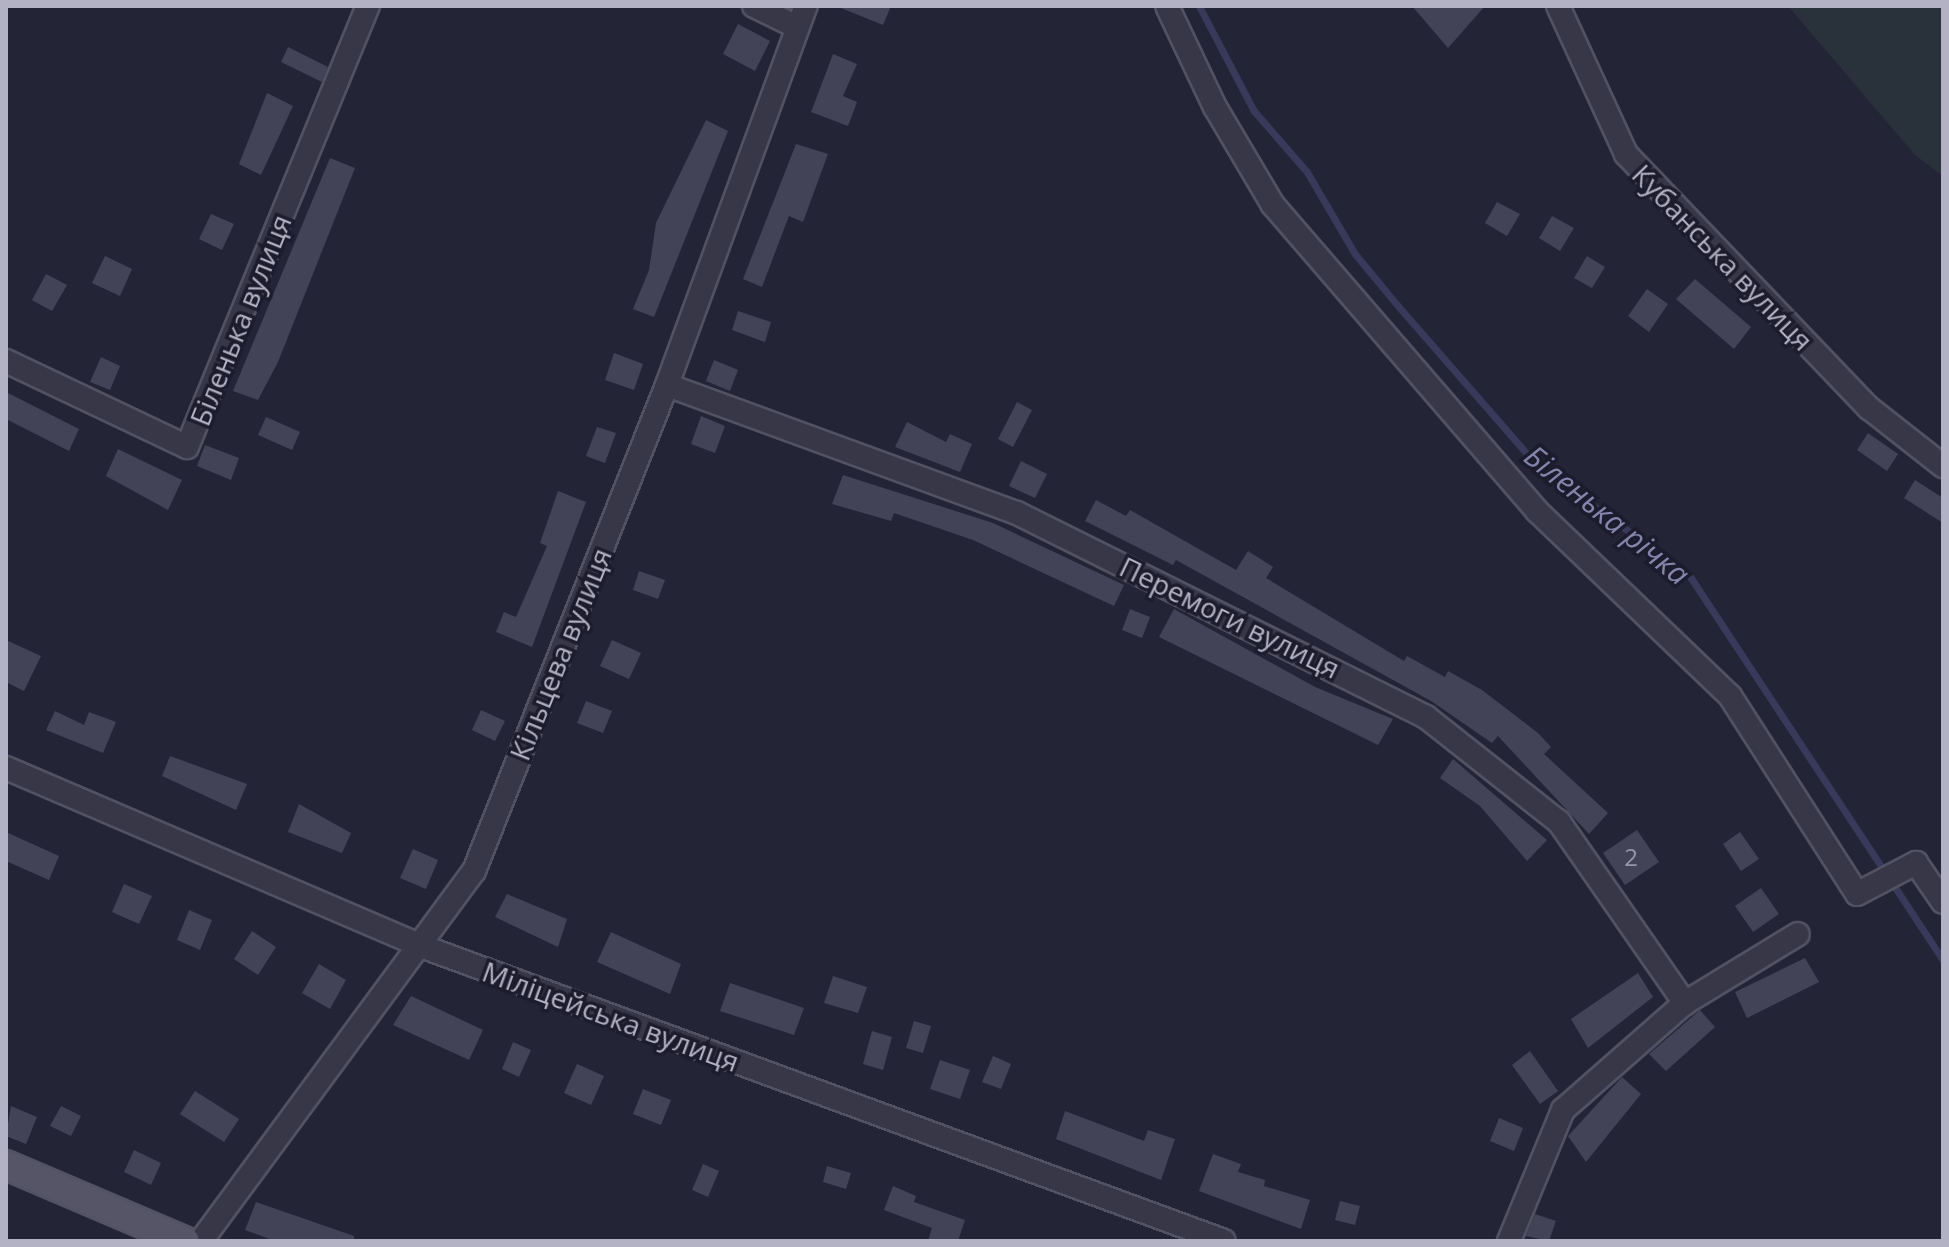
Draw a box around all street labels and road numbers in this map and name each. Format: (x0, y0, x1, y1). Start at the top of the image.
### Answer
street label: Кубанська вулиця (1626, 157, 1820, 357)
street label: Біленька вулиця (182, 210, 298, 430)
street label: Кільцева вулиця (502, 543, 618, 765)
street label: Перемоги вулиця (1115, 549, 1345, 685)
street label: Міліцейська вулиця (478, 954, 744, 1078)

